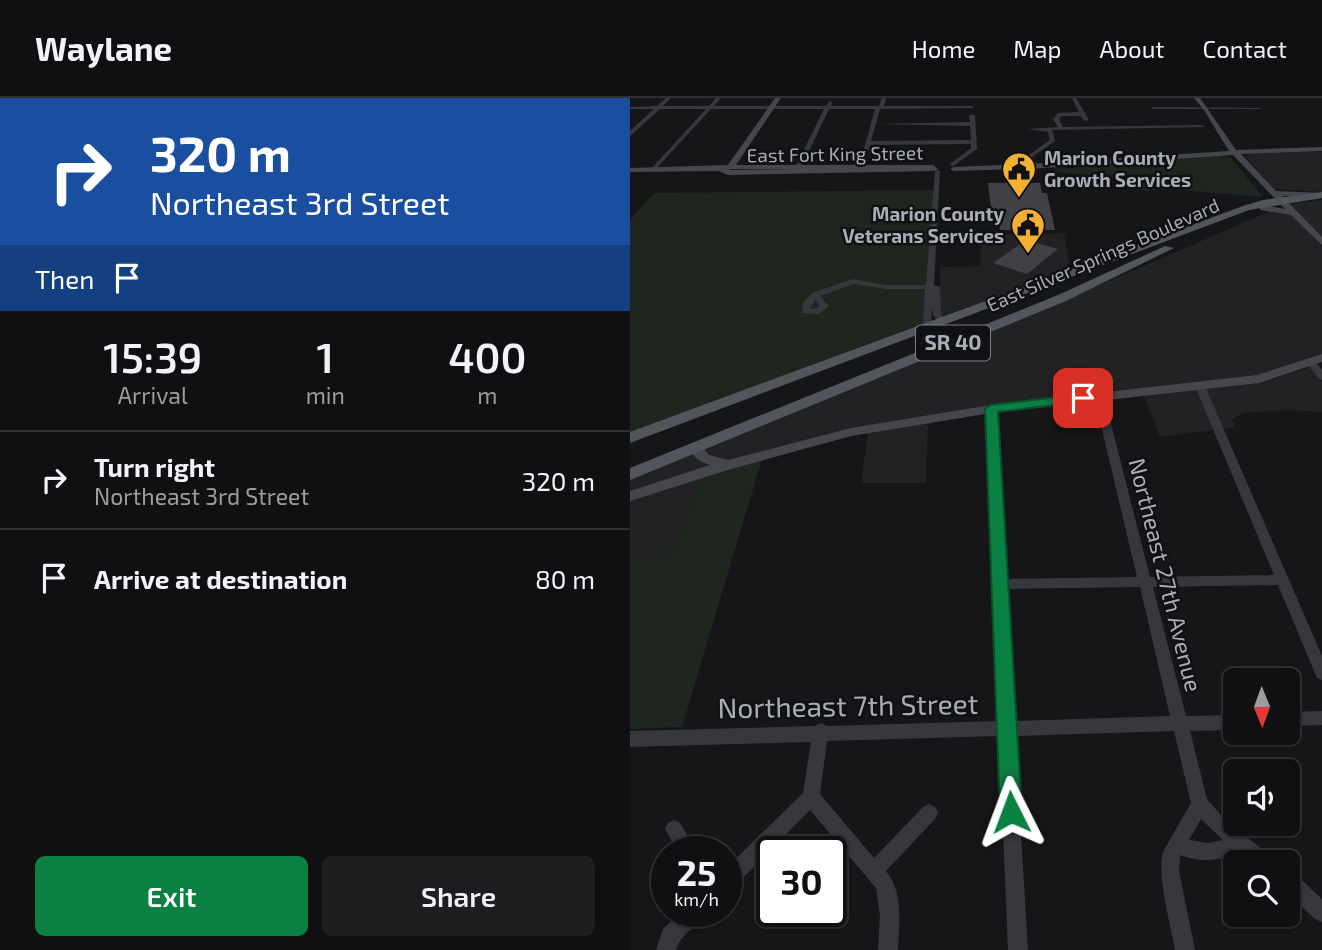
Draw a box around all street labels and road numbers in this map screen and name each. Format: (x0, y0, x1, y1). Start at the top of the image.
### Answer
street label: East Fort King Street (746, 140, 924, 167)
street label: East Silver Springs Boulevard (983, 193, 1223, 316)
road number: SR 40 (916, 326, 990, 360)
street label: Northeast 27th Avenue (1123, 455, 1209, 694)
street label: Northeast 7th Street (717, 686, 979, 724)

